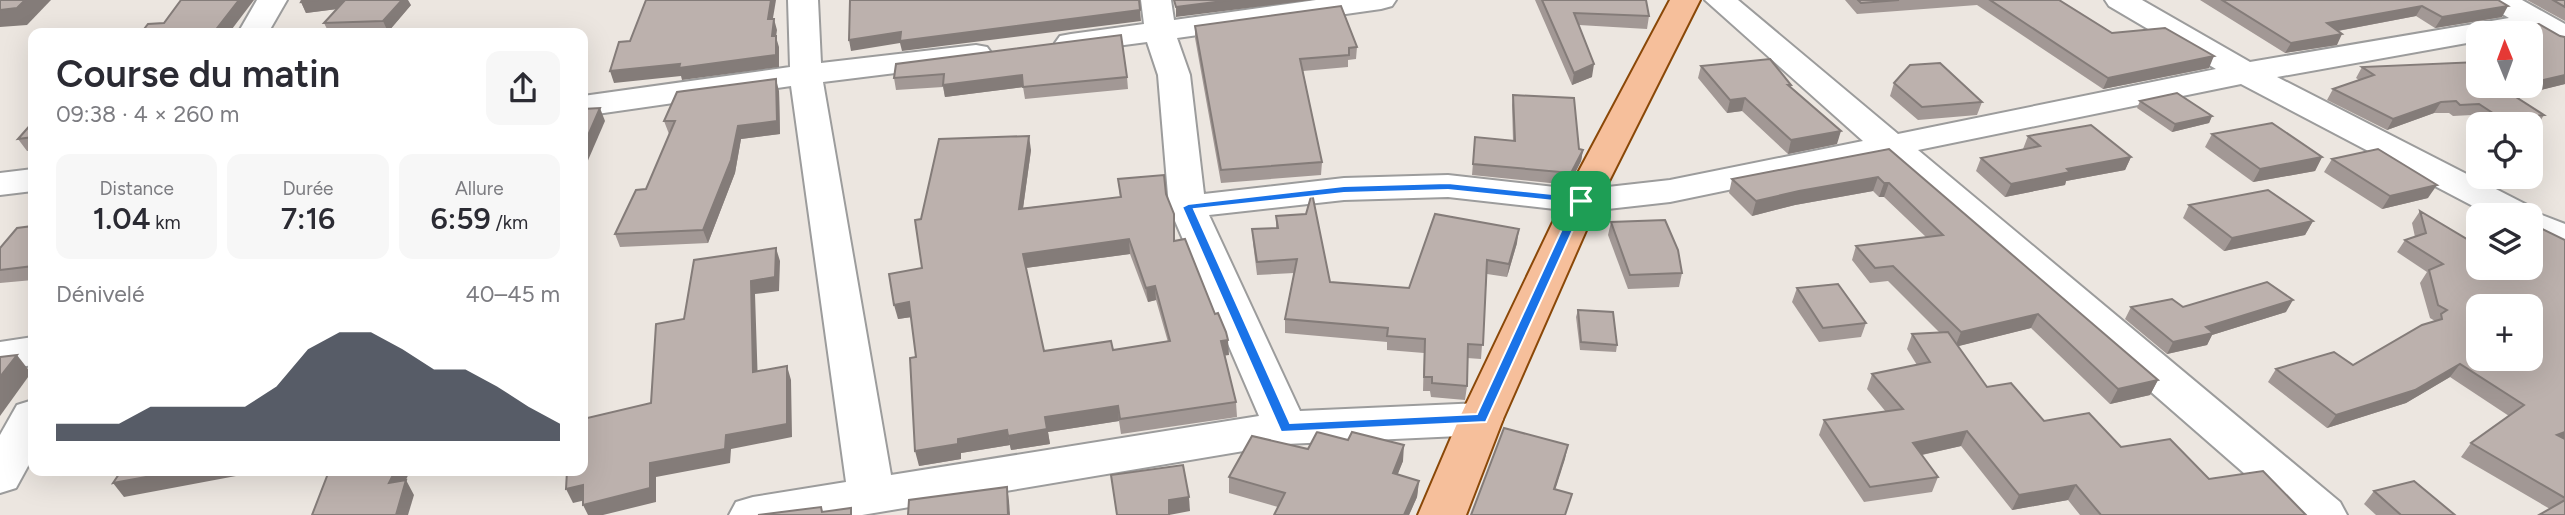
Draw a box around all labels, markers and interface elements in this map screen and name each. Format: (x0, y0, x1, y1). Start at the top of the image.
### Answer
north arrow (2466, 21, 2543, 98)
map controls (2466, 21, 2543, 371)
text: Course du matin (56, 51, 340, 97)
button: share (486, 51, 560, 125)
text: 09:38 · 4 × 260 m (56, 100, 239, 128)
button: locate (2466, 112, 2543, 189)
pin (1551, 171, 1611, 231)
text: Distance (99, 177, 174, 200)
text: Durée (283, 177, 333, 200)
text: Allure (455, 177, 504, 200)
icon: arrive (1562, 182, 1600, 220)
text: 1.04 (93, 200, 150, 237)
text: 7:16 (281, 200, 335, 237)
text: 6:59 (430, 200, 491, 237)
button: layers (2466, 203, 2543, 280)
text: km (150, 211, 181, 234)
text: /km (491, 211, 528, 234)
text: Dénivelé (56, 280, 144, 308)
text: 40–45 m (466, 280, 560, 308)
button: + (2466, 294, 2543, 371)

